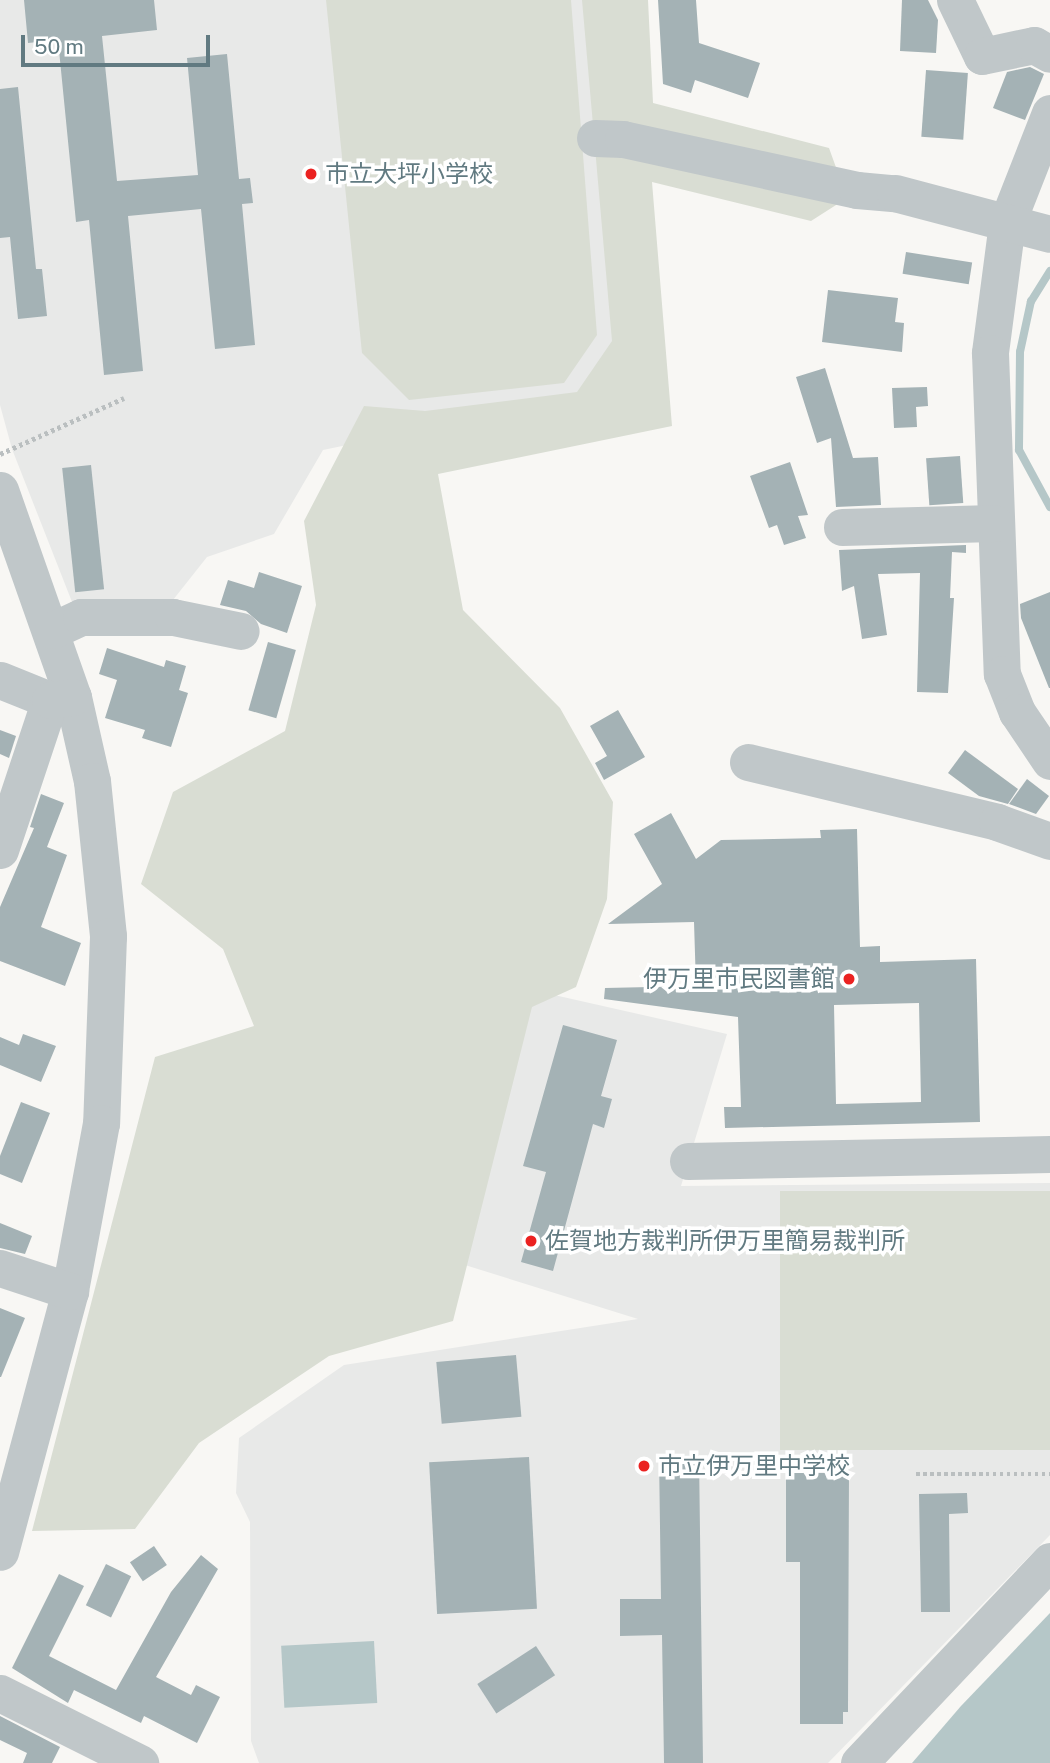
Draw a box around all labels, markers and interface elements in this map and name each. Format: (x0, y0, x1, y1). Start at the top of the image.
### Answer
scale bar (24, 21, 214, 65)
text: 50 m (34, 34, 84, 59)
place label: 市立大坪小学校 (325, 160, 493, 188)
marker: 市立大坪小学校 (303, 166, 319, 182)
place label: 伊万里市民図書館 (643, 965, 835, 993)
marker: 伊万里市民図書館 (841, 971, 857, 987)
place label: 佐賀地方裁判所伊万里簡易裁判所 (545, 1227, 905, 1255)
marker: 佐賀地方裁判所伊万里簡易裁判所 (523, 1233, 539, 1249)
place label: 市立伊万里中学校 (658, 1452, 850, 1480)
marker: 市立伊万里中学校 (636, 1458, 652, 1474)

